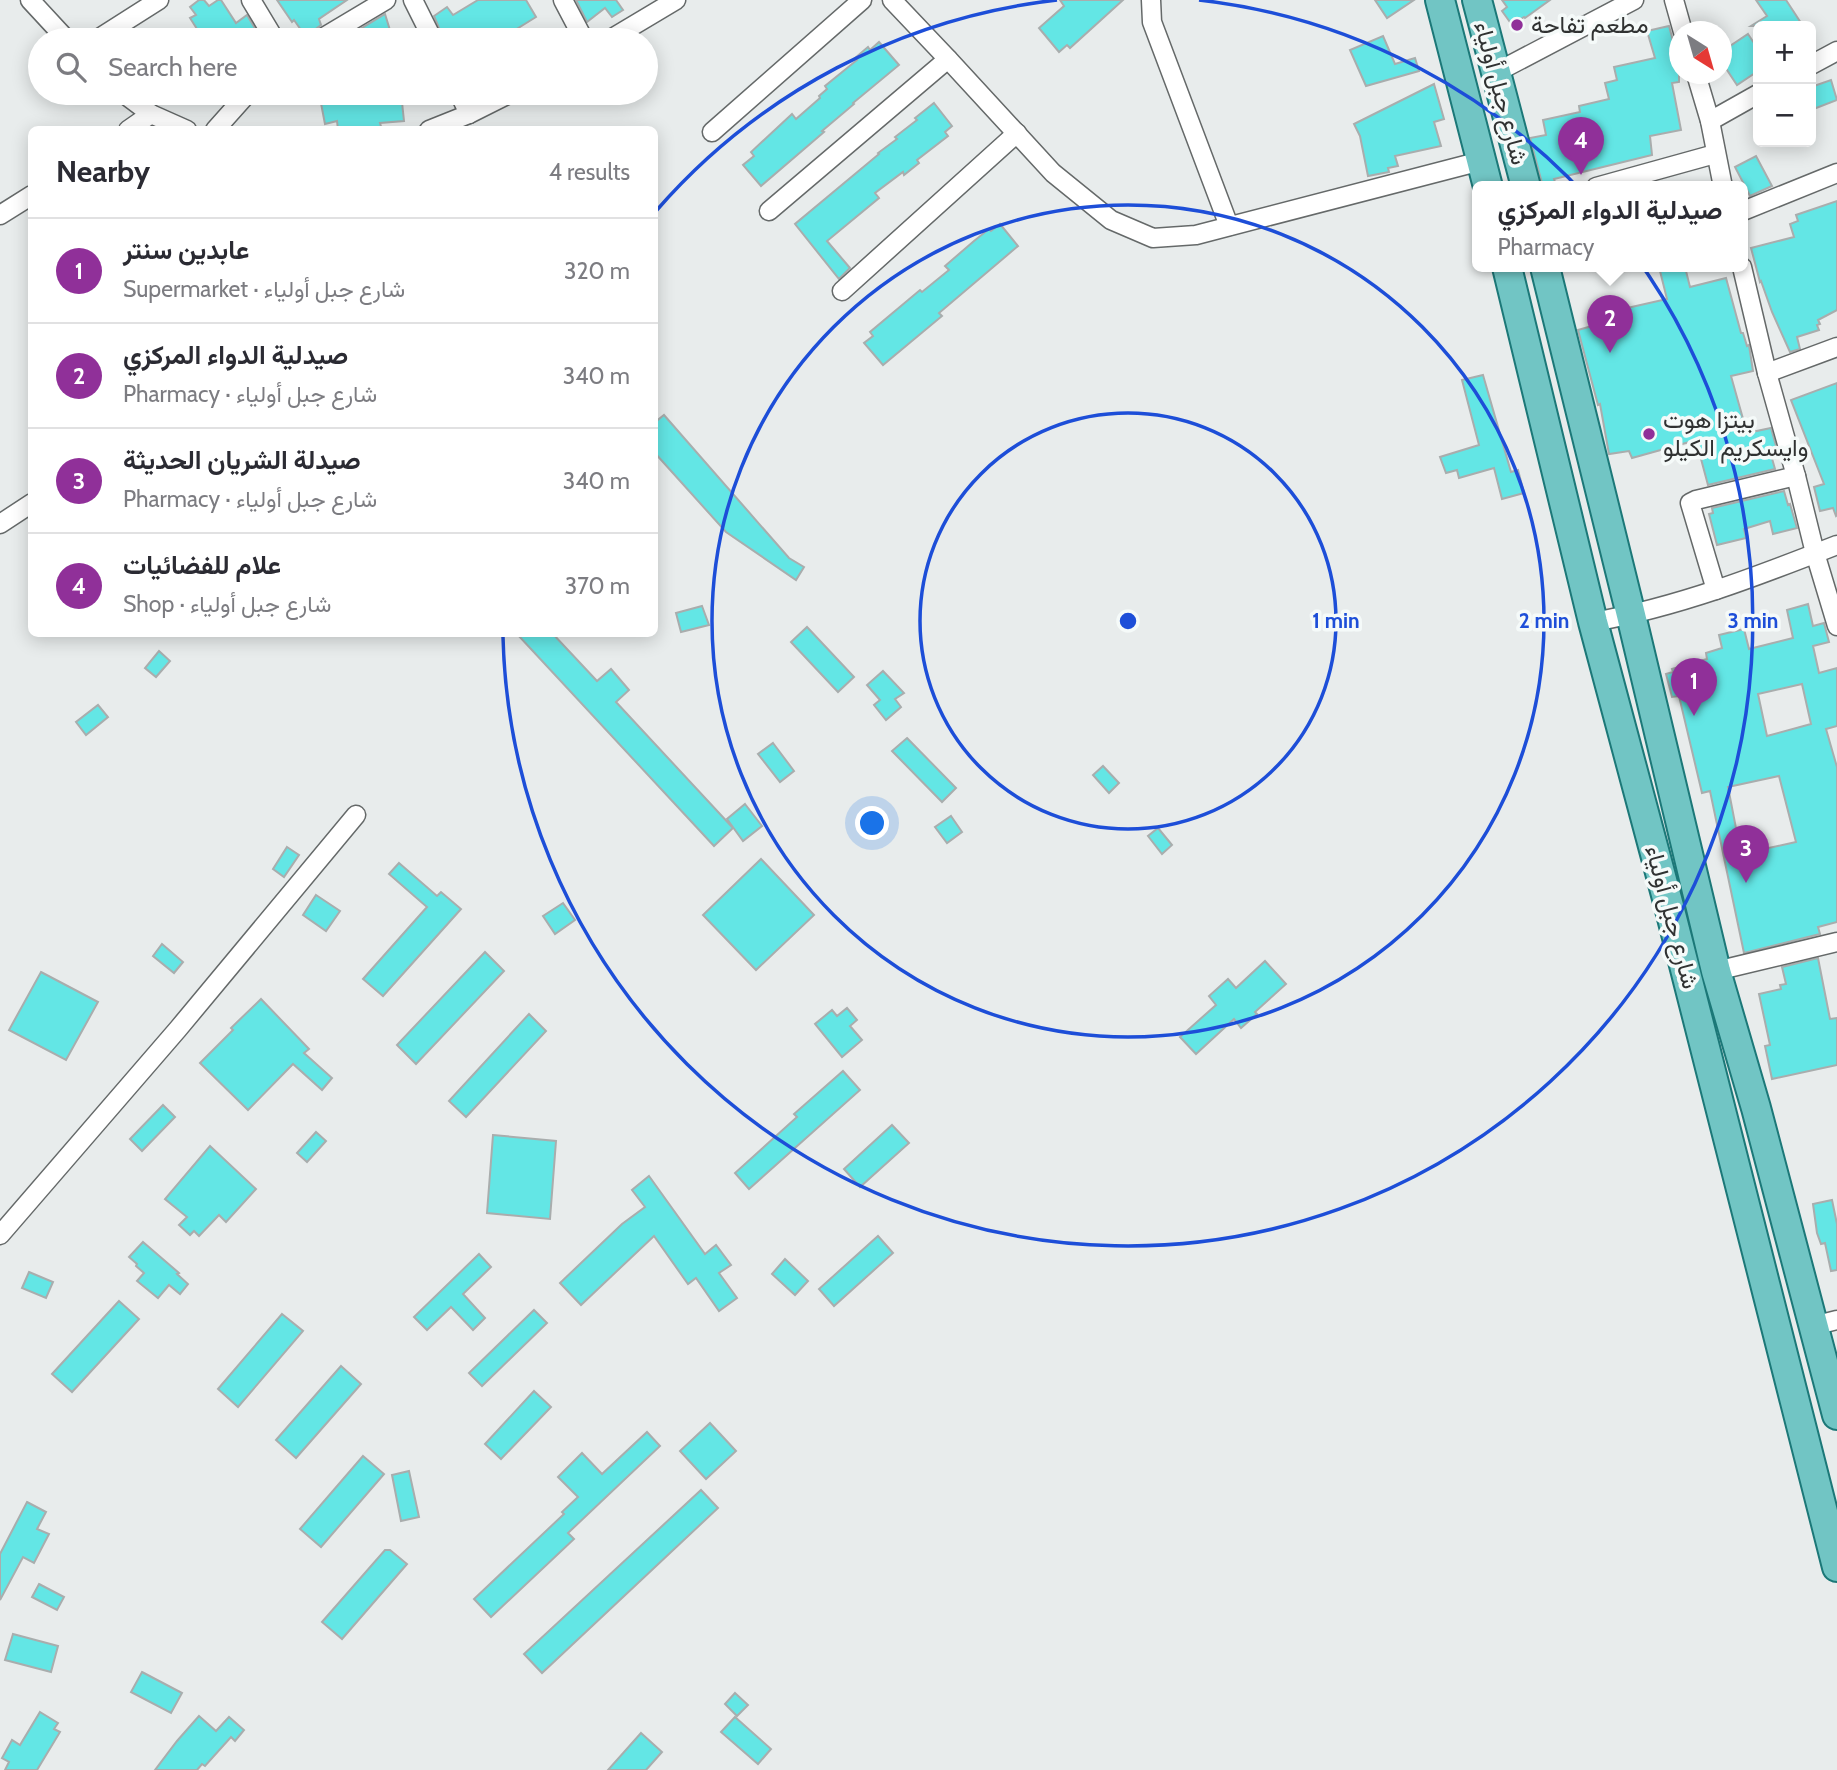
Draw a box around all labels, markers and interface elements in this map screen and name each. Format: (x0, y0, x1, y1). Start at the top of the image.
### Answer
place label: مطعم تفاحة (1531, 10, 1648, 41)
marker: مطعم تفاحة (1509, 17, 1525, 33)
street label: شارع جبل أولياء (1466, 18, 1535, 168)
north arrow (1669, 21, 1732, 84)
map controls (1753, 21, 1816, 147)
button: + (1753, 21, 1816, 84)
search box (28, 28, 658, 105)
icon: search (52, 48, 90, 86)
text: Search here (108, 51, 237, 83)
button: − (1753, 84, 1816, 147)
pin: 4 (1558, 117, 1604, 175)
text: Nearby (56, 153, 150, 190)
text: 4 results (549, 158, 630, 186)
popup (1472, 181, 1748, 272)
text: صيدلية الدواء المركزي (1497, 194, 1723, 226)
text: Pharmacy (1497, 233, 1594, 261)
text: عابدين سنتر (123, 234, 249, 266)
text: 1 (75, 257, 83, 285)
text: 320 m (564, 257, 630, 285)
text: Supermarket · شارع جبل أولياء (123, 275, 405, 303)
pin: 2 (1587, 295, 1633, 353)
text: صيدلية الدواء المركزي (123, 339, 348, 371)
text: 2 (73, 362, 85, 390)
text: 340 m (563, 362, 630, 390)
text: Pharmacy · شارع جبل أولياء (123, 380, 377, 408)
place label: بيتزا هوت وايسكريم الكيلو (1663, 405, 1808, 464)
marker: بيتزا هوت وايسكريم الكيلو (1641, 426, 1657, 442)
text: صيدلة الشريان الحديثة (123, 444, 361, 476)
text: 3 (73, 467, 85, 495)
text: 340 m (563, 467, 630, 495)
text: Pharmacy · شارع جبل أولياء (123, 485, 377, 513)
text: علام للفضائيات (123, 549, 281, 581)
text: 4 (72, 572, 86, 600)
text: 370 m (565, 572, 630, 600)
text: Shop · شارع جبل أولياء (123, 590, 331, 618)
text: 1 min (1312, 608, 1360, 633)
text: 2 min (1519, 608, 1569, 633)
text: 3 min (1728, 608, 1778, 633)
centre of rings (1116, 609, 1140, 633)
pin: 1 (1671, 658, 1717, 716)
your location (855, 806, 889, 840)
pin: 3 (1723, 825, 1769, 883)
street label: شارع جبل أولياء (1637, 842, 1706, 992)

